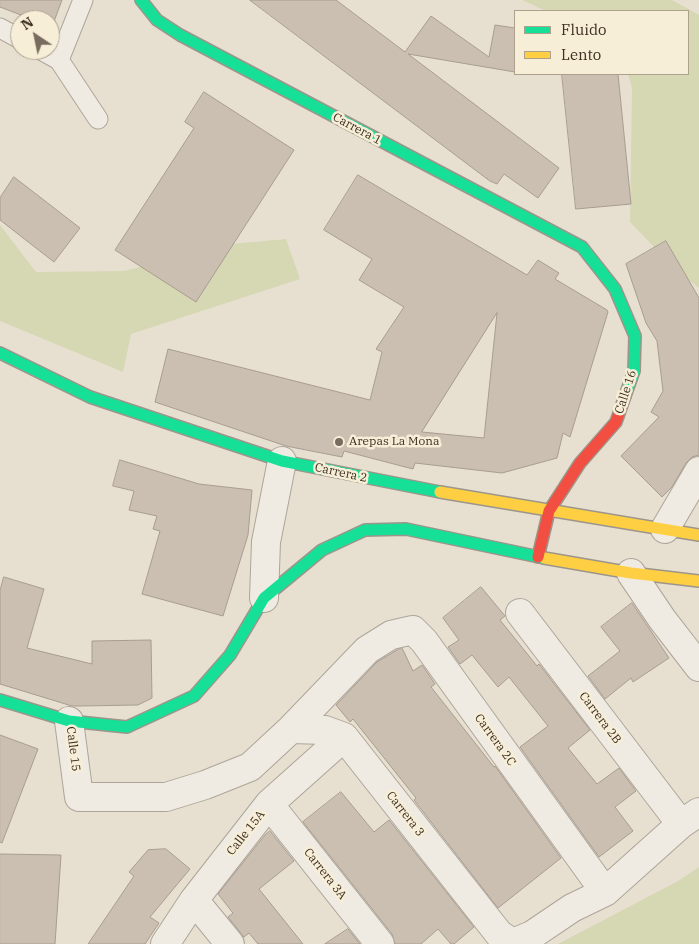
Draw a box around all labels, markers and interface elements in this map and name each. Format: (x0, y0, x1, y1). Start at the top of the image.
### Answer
north arrow (10, 10, 60, 60)
legend (514, 10, 689, 75)
text: N (18, 13, 37, 34)
text: Fluido (561, 20, 606, 39)
text: Lento (561, 45, 601, 64)
street label: Carrera 1 (330, 110, 384, 148)
street label: Calle 16 (612, 368, 640, 416)
place label: Arepas La Mona (349, 435, 440, 449)
marker: Arepas La Mona (333, 436, 345, 448)
street label: Carrera 2 (314, 460, 368, 486)
street label: Carrera 2B (576, 689, 624, 747)
street label: Carrera 2C (471, 711, 519, 769)
street label: Calle 15 (63, 726, 83, 772)
street label: Carrera 3 (383, 789, 427, 839)
street label: Calle 15A (224, 808, 268, 858)
street label: Carrera 3A (300, 845, 350, 903)

